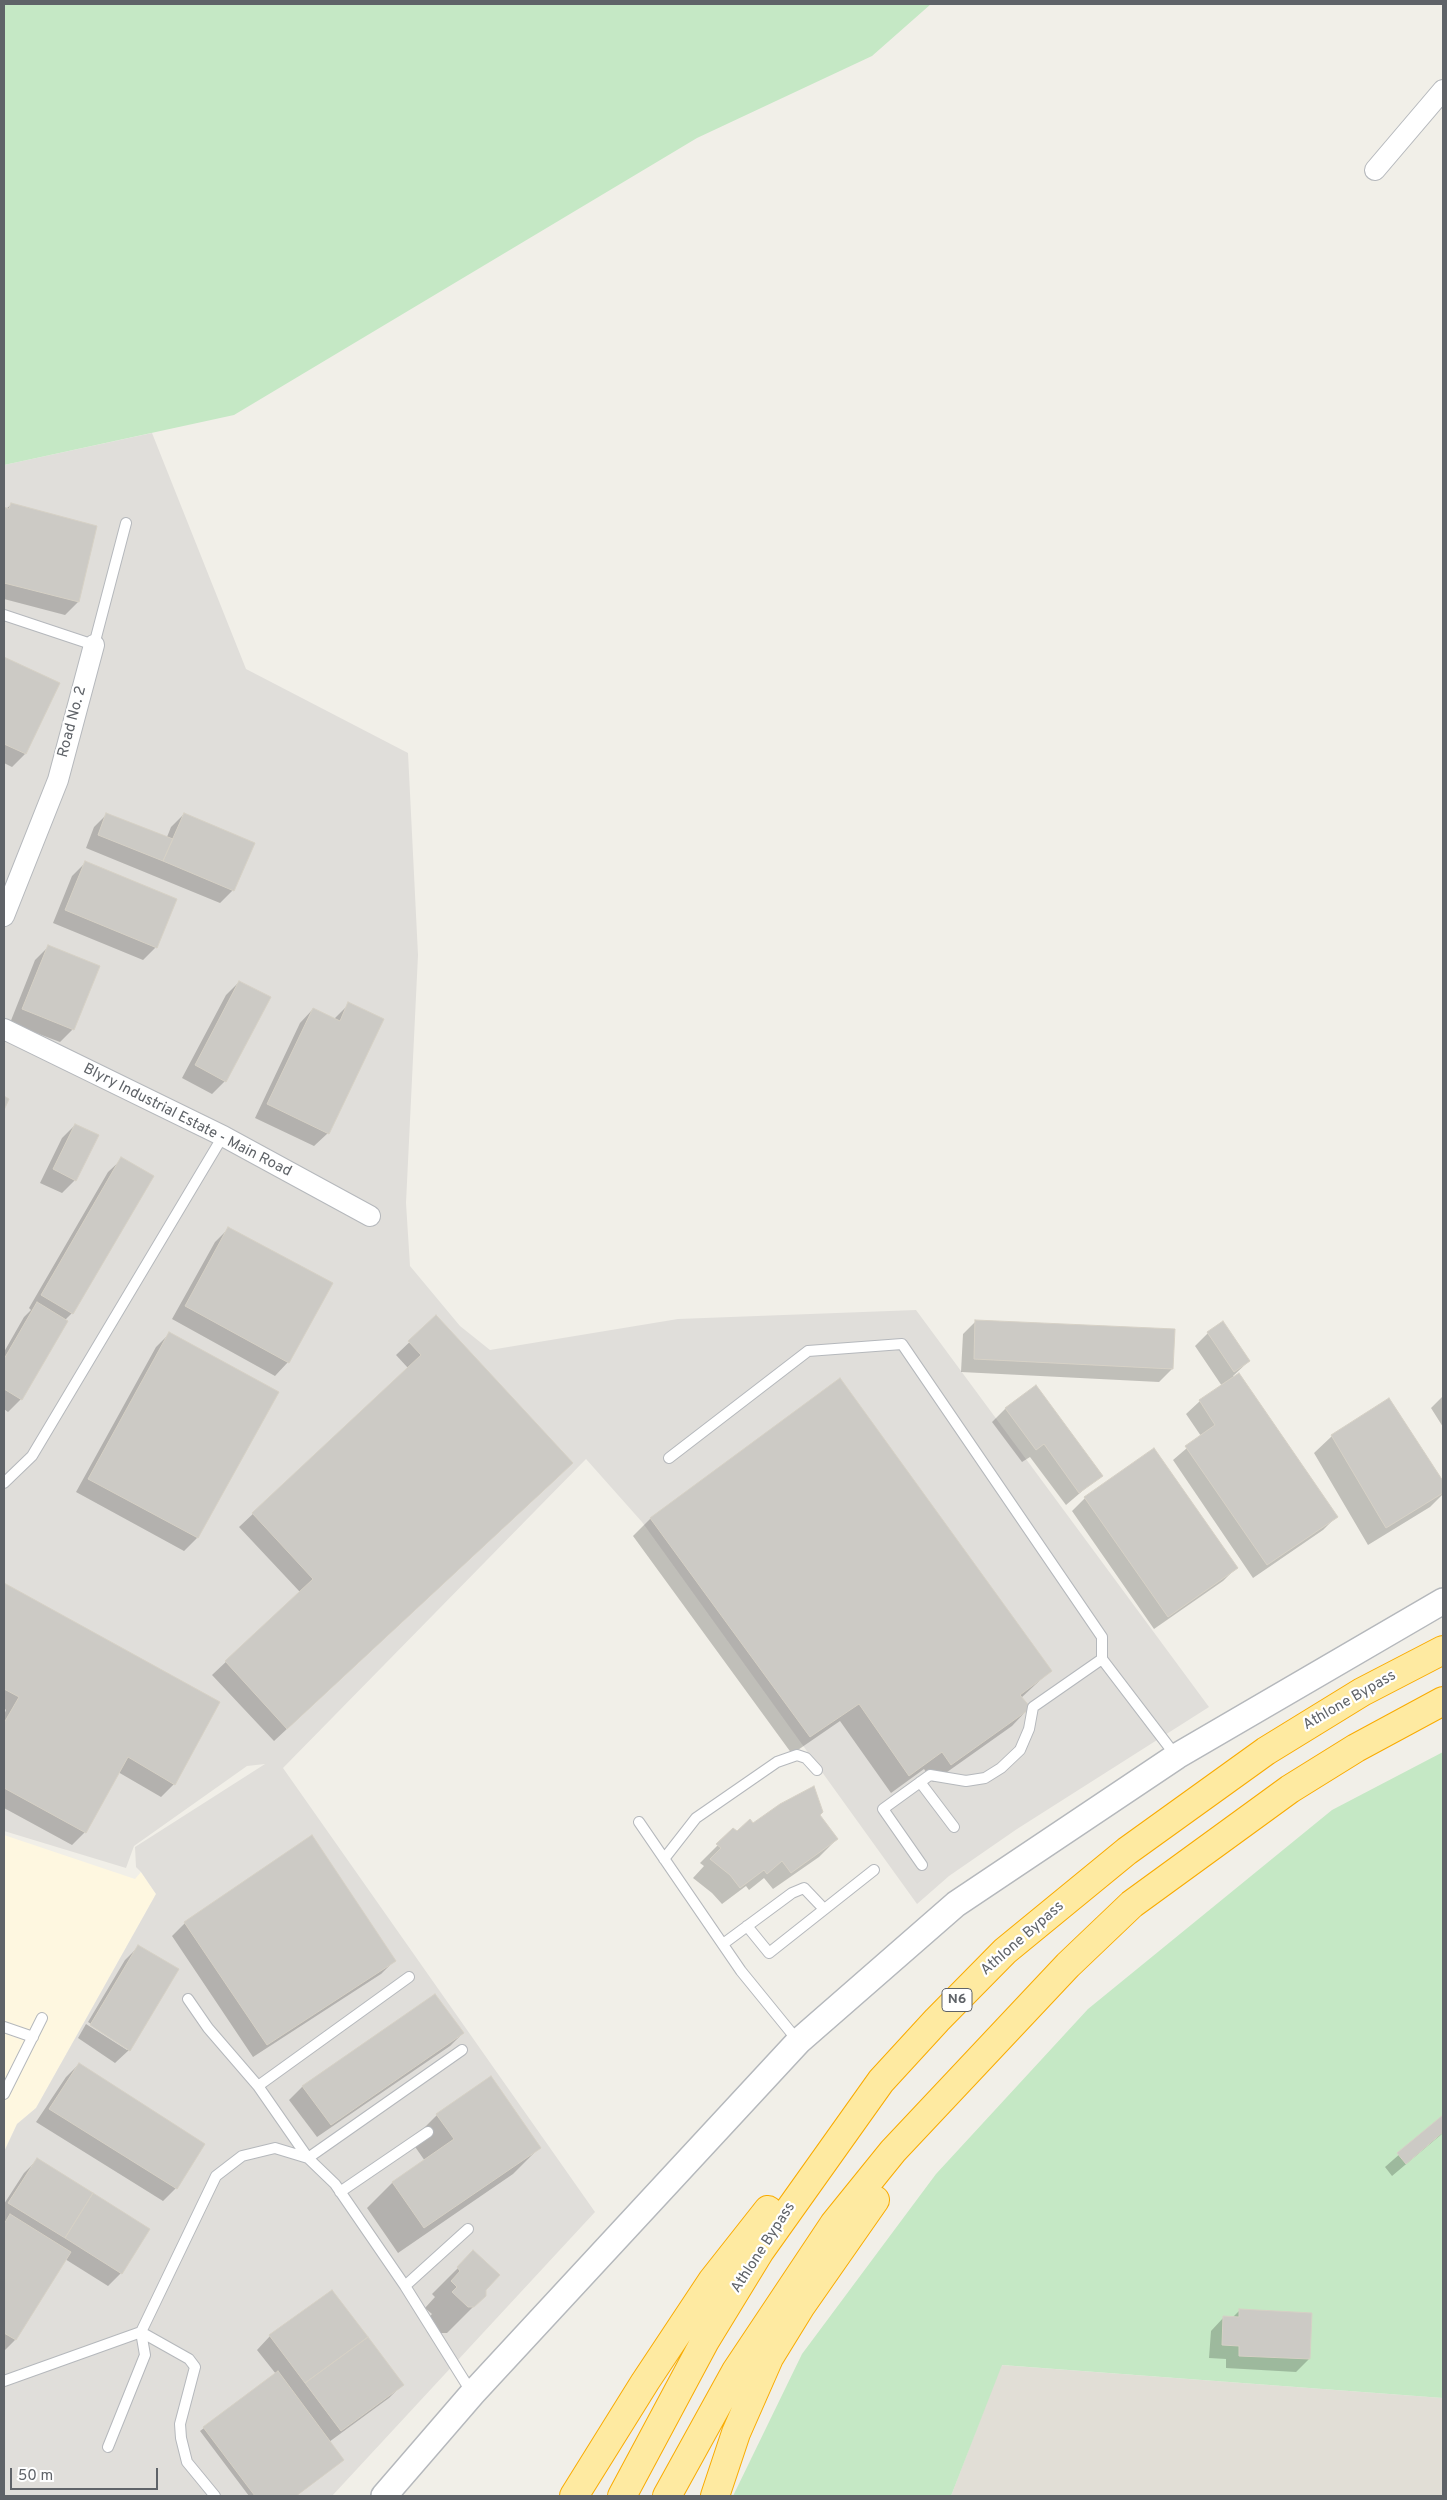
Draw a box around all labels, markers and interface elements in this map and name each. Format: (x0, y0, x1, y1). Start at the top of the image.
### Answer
street label: Road No. 2 (55, 684, 91, 760)
street label: Blyry Industrial Estate - Main Road (80, 1060, 294, 1182)
street label: Athlone Bypass (1300, 1667, 1400, 1735)
street label: Athlone Bypass (978, 1898, 1068, 1980)
road number: N6 (942, 1988, 972, 2012)
street label: Athlone Bypass (728, 2199, 800, 2297)
scale bar (12, 2458, 160, 2490)
text: 50 m (18, 2467, 53, 2486)

